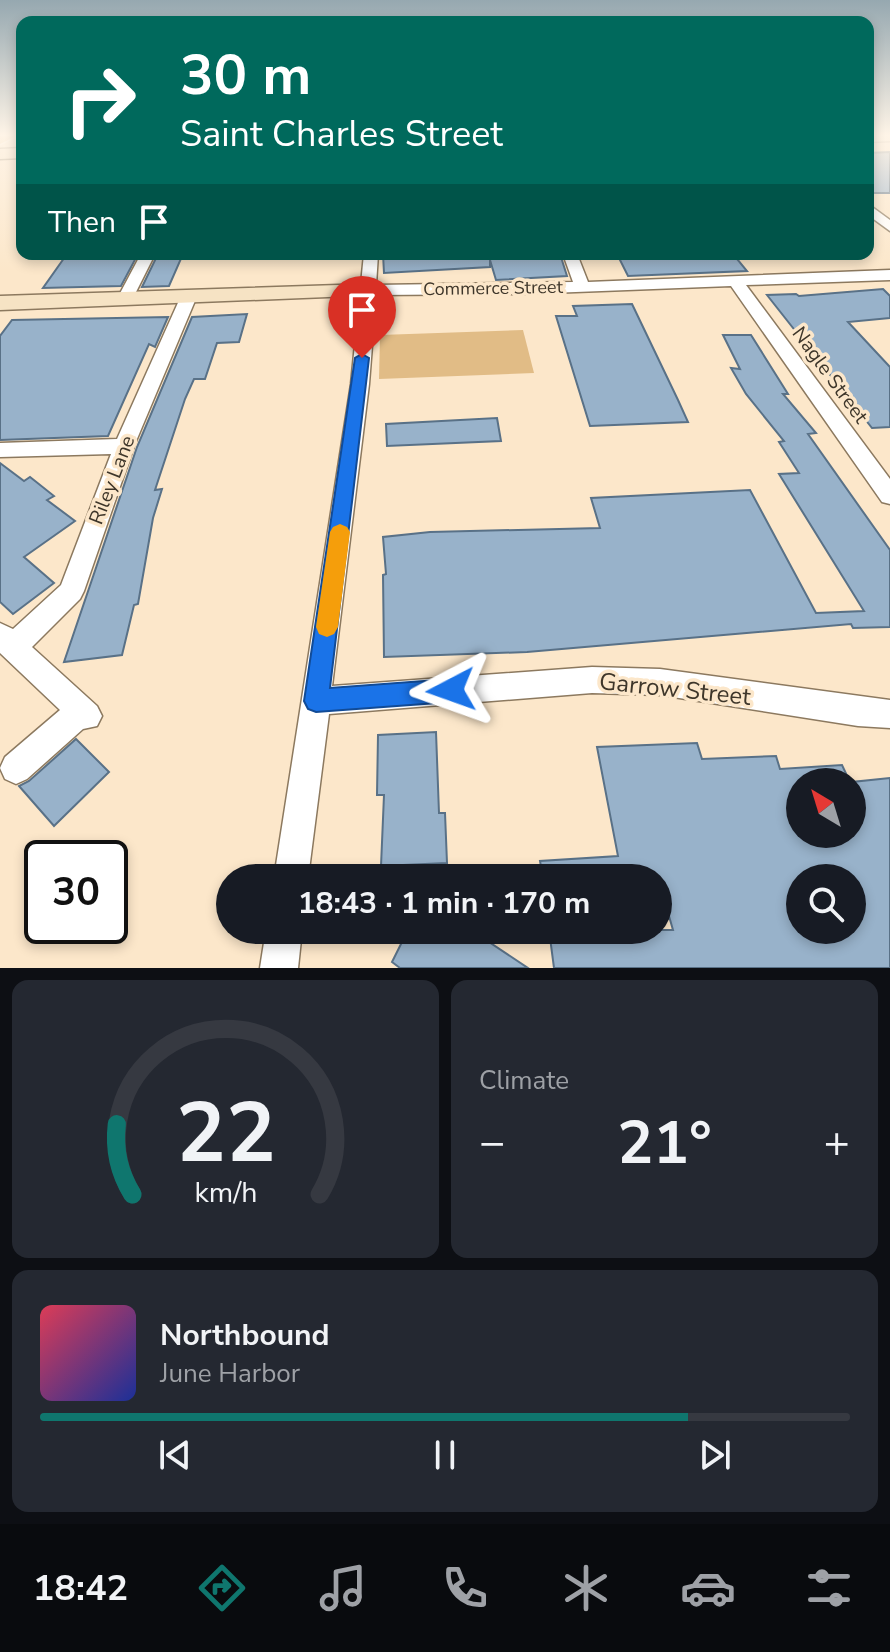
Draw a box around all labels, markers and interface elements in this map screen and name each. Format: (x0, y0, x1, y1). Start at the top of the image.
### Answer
text: 30 m (180, 37, 311, 114)
icon: right (48, 48, 152, 152)
text: Saint Charles Street (180, 110, 503, 159)
icon: arrive (132, 200, 176, 244)
text: Then (48, 202, 116, 243)
street label: Commerce Street (423, 275, 564, 301)
pin (328, 276, 396, 358)
icon: arrive (340, 288, 384, 332)
street label: Nagle Street (786, 321, 875, 430)
street label: Riley Lane (83, 432, 141, 528)
position arrow (409, 648, 493, 732)
street label: Garrow Street (598, 665, 753, 713)
north arrow (786, 768, 866, 848)
map controls (786, 768, 866, 944)
speed limit sign: 30 (24, 840, 128, 944)
button: search (786, 864, 866, 944)
text: 18:43 · 1 min · 170 m (298, 883, 590, 924)
text: Climate (479, 1063, 569, 1098)
text: 22 (176, 1077, 275, 1190)
text: 21° (617, 1102, 712, 1184)
text: − (479, 1113, 505, 1173)
text: + (824, 1113, 850, 1173)
text: km/h (194, 1173, 257, 1212)
text: Northbound (160, 1315, 330, 1356)
text: June Harbor (160, 1356, 300, 1391)
icon: previous (153, 1433, 197, 1477)
icon: pause (423, 1433, 467, 1477)
icon: next (693, 1433, 737, 1477)
icon: directions (194, 1560, 250, 1616)
icon: music (315, 1560, 371, 1616)
icon: phone (437, 1560, 493, 1616)
icon: climate (558, 1560, 614, 1616)
icon: car (680, 1560, 736, 1616)
icon: filters (801, 1560, 857, 1616)
text: 18:42 (33, 1564, 128, 1613)

